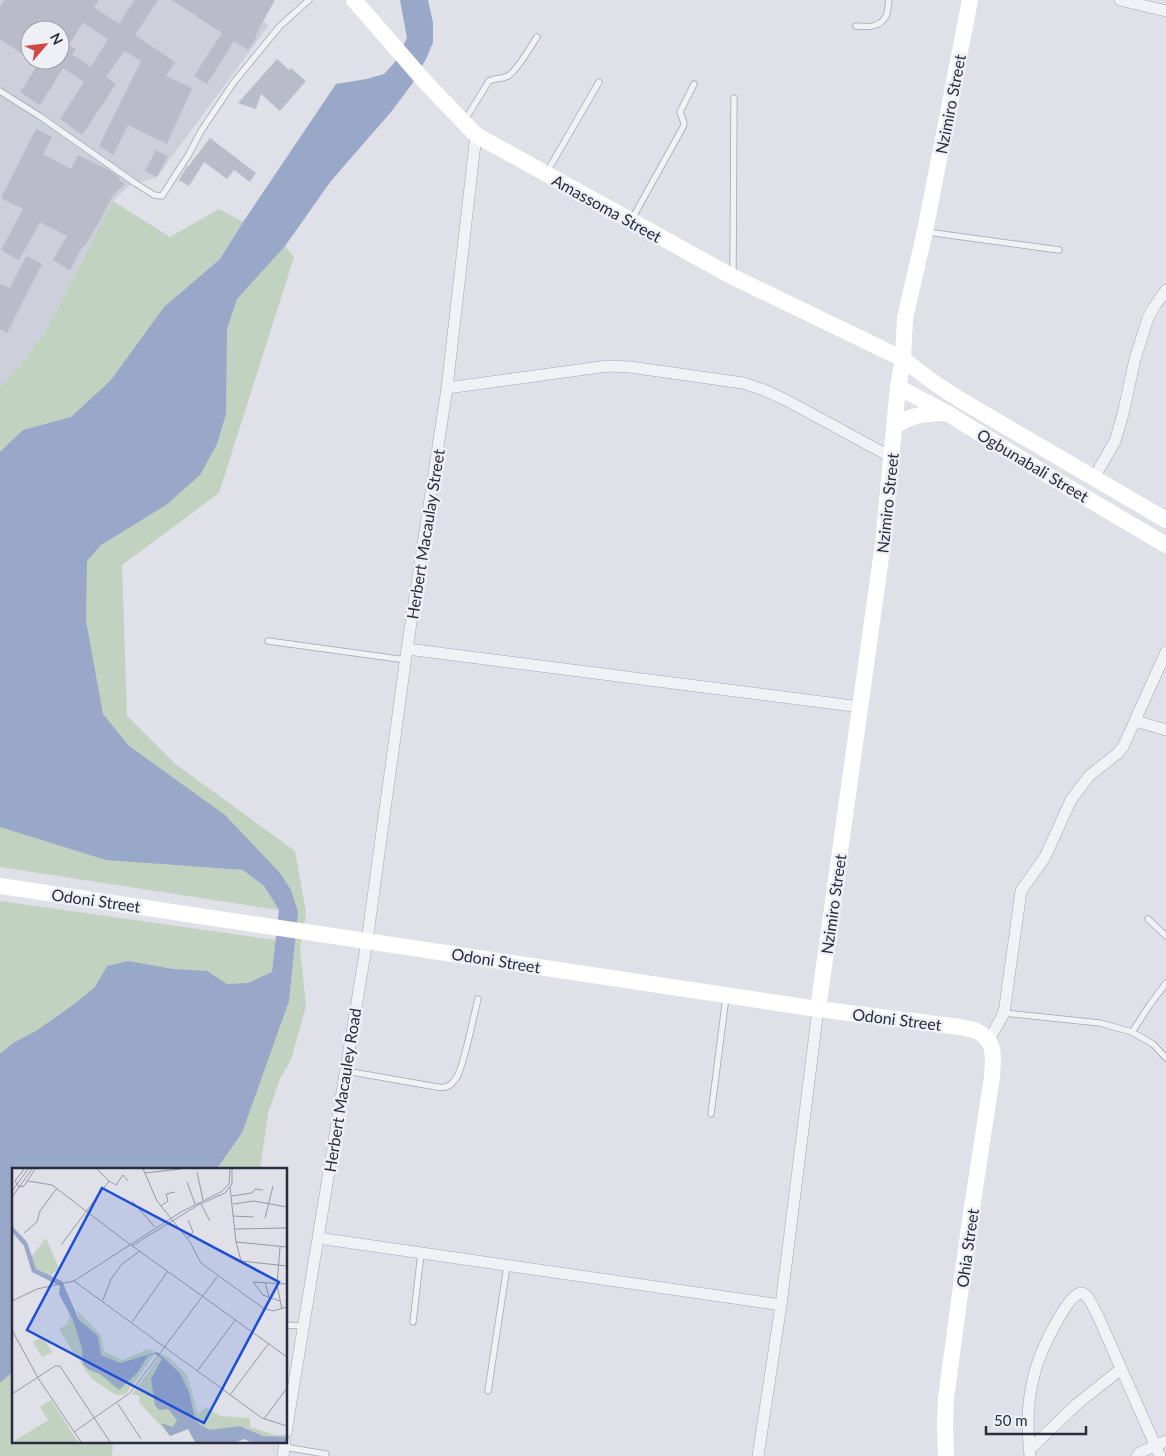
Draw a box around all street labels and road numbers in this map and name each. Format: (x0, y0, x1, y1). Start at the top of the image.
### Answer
street label: Nzimiro Street (931, 52, 969, 155)
street label: Amassoma Street (549, 170, 665, 246)
street label: Ogbunabali Street (974, 424, 1092, 506)
street label: Herbert Macaulay Street (402, 447, 448, 620)
street label: Nzimiro Street (872, 452, 902, 554)
street label: Nzimiro Street (817, 852, 849, 955)
street label: Odoni Street (50, 884, 142, 916)
street label: Odoni Street (450, 944, 542, 976)
street label: Odoni Street (851, 1004, 943, 1034)
street label: Herbert Macauley Road (320, 1007, 364, 1173)
street label: Ohia Street (952, 1207, 982, 1289)

